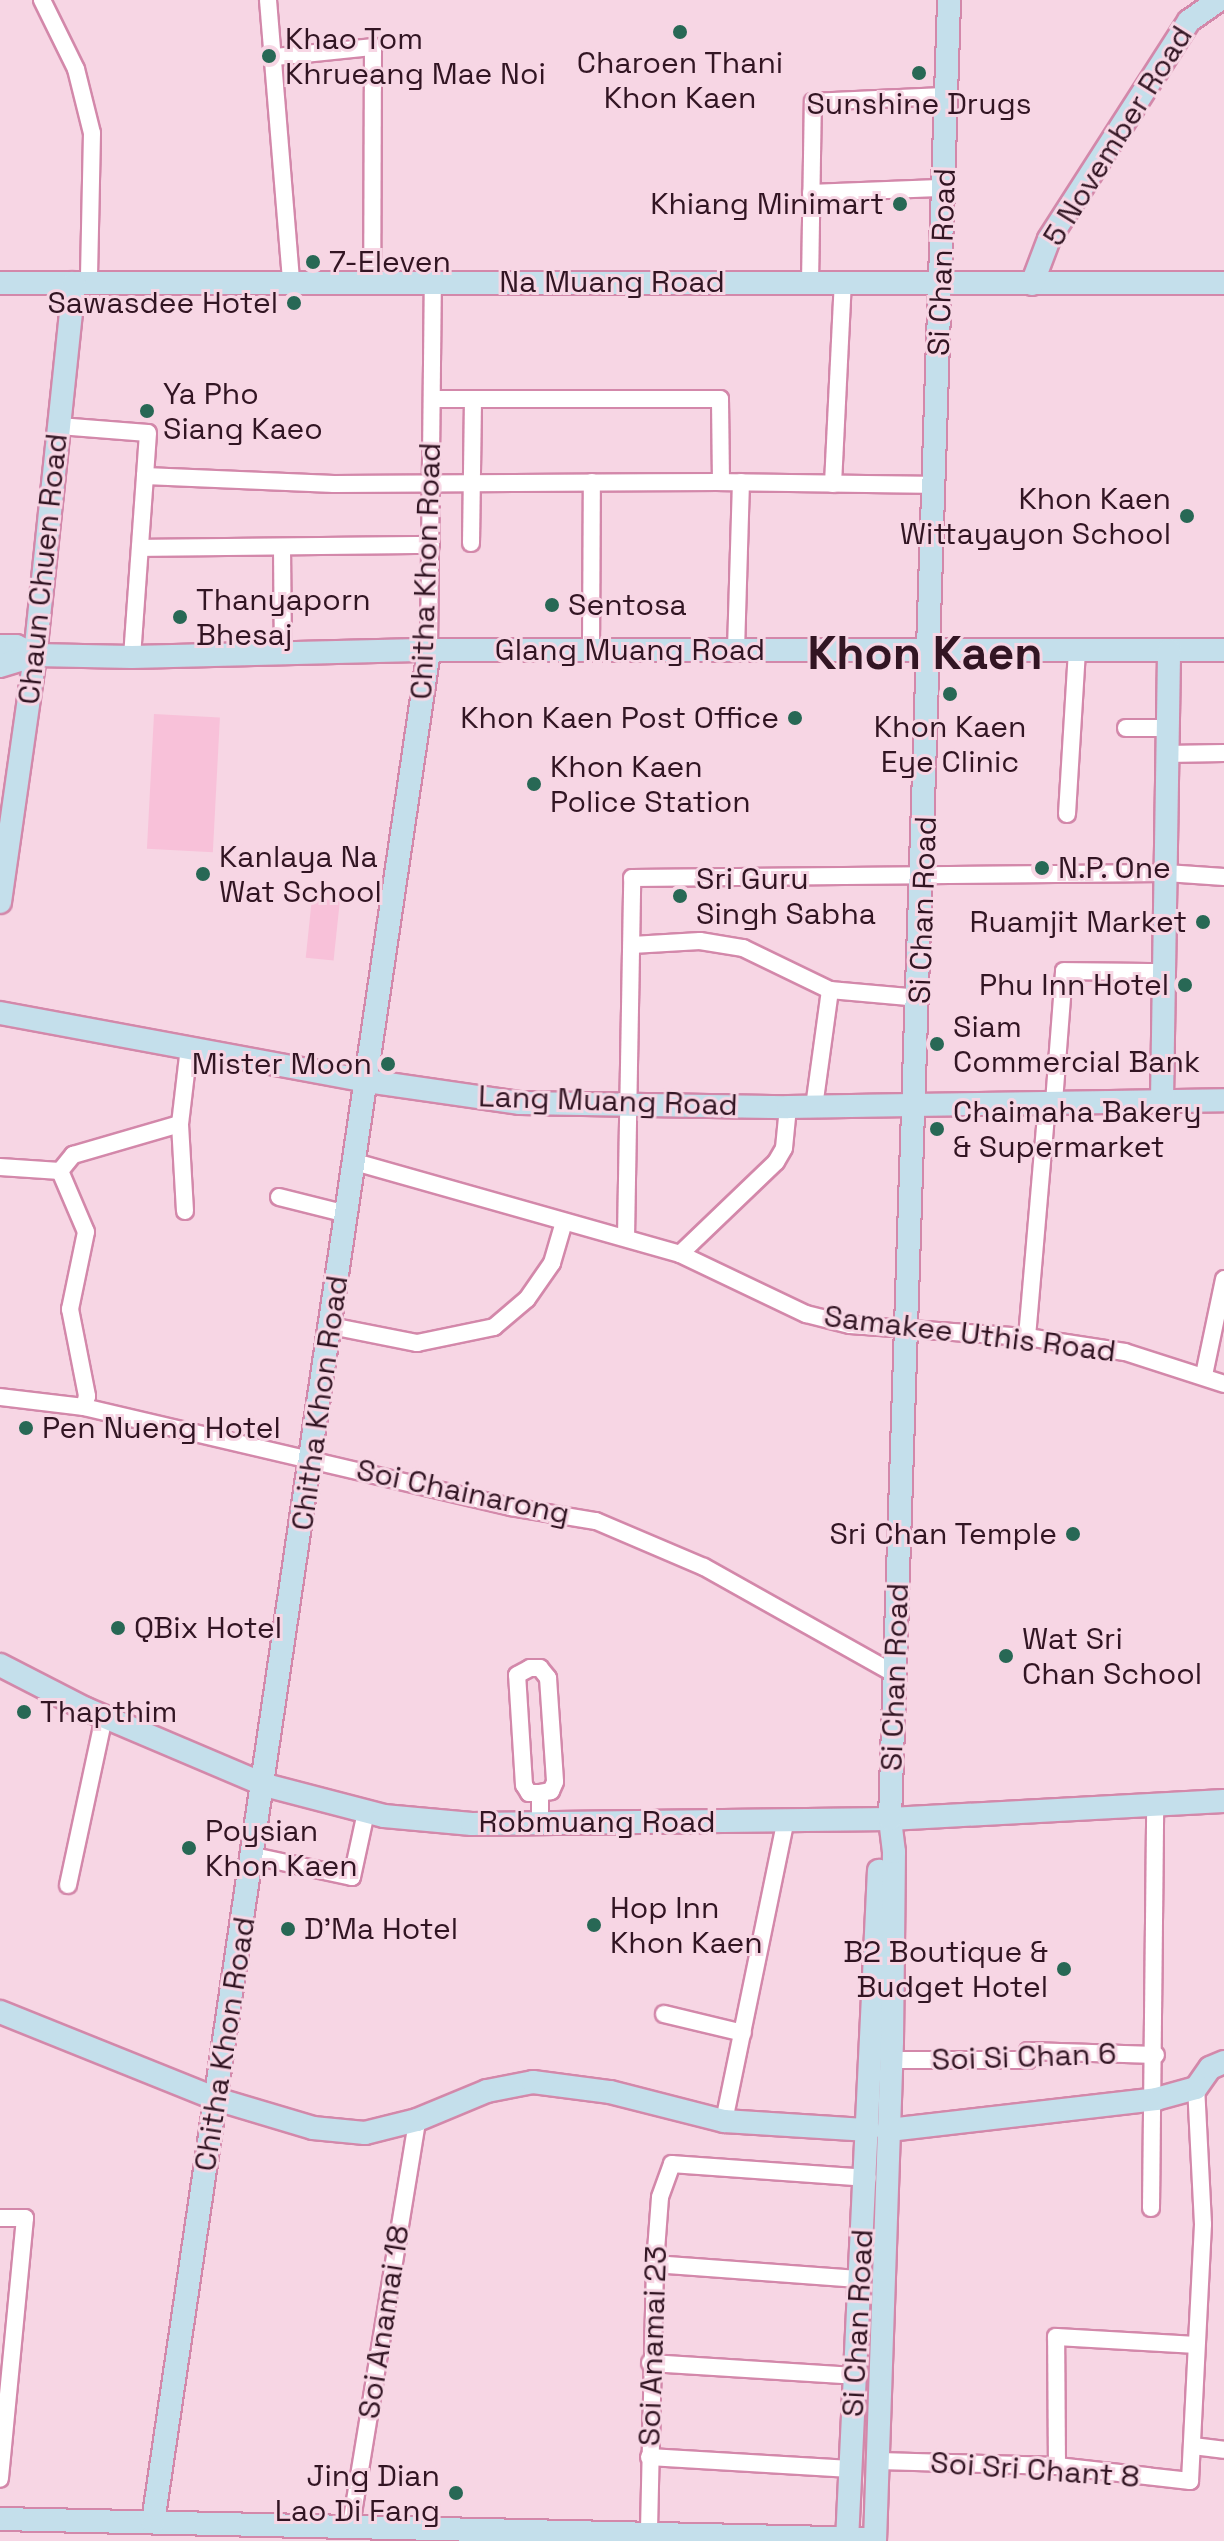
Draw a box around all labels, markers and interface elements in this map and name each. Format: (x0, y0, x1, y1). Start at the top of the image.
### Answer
street label: 5 November Road (1036, 19, 1200, 253)
place label: Khao Tom Khrueang Mae Noi (285, 21, 546, 92)
marker: Charoen Thani Khon Kaen (671, 23, 689, 41)
place label: Charoen Thani Khon Kaen (576, 45, 784, 116)
marker: Khao Tom Khrueang Mae Noi (260, 47, 278, 65)
marker: Sunshine Drugs (910, 64, 928, 82)
place label: Sunshine Drugs (806, 86, 1032, 122)
street label: Si Chan Road (921, 167, 963, 357)
place label: Khiang Minimart (650, 186, 884, 222)
marker: Khiang Minimart (891, 195, 909, 213)
place label: 7-Eleven (329, 244, 451, 280)
marker: 7-Eleven (304, 253, 322, 271)
street label: Na Muang Road (499, 264, 725, 300)
place label: Sawasdee Hotel (47, 285, 278, 321)
marker: Sawasdee Hotel (285, 294, 303, 312)
place label: Ya Pho Siang Kaeo (163, 376, 323, 446)
marker: Ya Pho Siang Kaeo (138, 402, 156, 420)
street label: Chaun Chuen Road (11, 432, 75, 706)
street label: Chitha Khon Road (404, 442, 448, 700)
place label: Khon Kaen Wittayayon School (900, 481, 1171, 552)
marker: Khon Kaen Wittayayon School (1178, 507, 1196, 525)
place label: Thanyaporn Bhesaj (196, 582, 371, 652)
place label: Sentosa (568, 587, 687, 623)
marker: Sentosa (543, 596, 561, 614)
marker: Thanyaporn Bhesaj (171, 608, 189, 626)
district label: Khon Kaen (807, 625, 1043, 681)
street label: Glang Muang Road (495, 632, 765, 668)
marker: Khon Kaen Eye Clinic (939, 683, 961, 705)
place label: Khon Kaen Post Office (460, 700, 779, 736)
marker: Khon Kaen Post Office (786, 709, 804, 727)
place label: Khon Kaen Eye Clinic (874, 709, 1026, 780)
place label: Khon Kaen Police Station (550, 749, 751, 820)
marker: Khon Kaen Police Station (525, 775, 543, 793)
street label: Si Chan Road (902, 815, 944, 1005)
place label: Kanlaya Na Wat School (219, 839, 382, 910)
place label: N.P. One (1058, 850, 1172, 886)
marker: N.P. One (1033, 859, 1051, 877)
place label: Sri Guru Singh Sabha (696, 861, 876, 932)
marker: Kanlaya Na Wat School (194, 865, 212, 883)
marker: Sri Guru Singh Sabha (671, 887, 689, 905)
place label: Ruamjit Market (970, 904, 1187, 940)
marker: Ruamjit Market (1194, 913, 1212, 931)
place label: Phu Inn Hotel (979, 967, 1169, 1003)
marker: Phu Inn Hotel (1176, 976, 1194, 994)
place label: Siam Commercial Bank (953, 1009, 1200, 1080)
marker: Siam Commercial Bank (928, 1035, 946, 1053)
place label: Mister Moon (192, 1046, 372, 1082)
marker: Mister Moon (379, 1055, 397, 1073)
street label: Lang Muang Road (478, 1078, 738, 1124)
place label: Chaimaha Bakery & Supermarket (953, 1094, 1202, 1164)
marker: Chaimaha Bakery & Supermarket (928, 1120, 946, 1138)
street label: Chitha Khon Road (284, 1273, 356, 1533)
street label: Samakee Uthis Road (822, 1298, 1118, 1370)
place label: Pen Nueng Hotel (42, 1410, 281, 1446)
marker: Pen Nueng Hotel (17, 1419, 35, 1437)
street label: Soi Chainarong (353, 1452, 573, 1532)
place label: Sri Chan Temple (829, 1516, 1057, 1552)
marker: Sri Chan Temple (1064, 1525, 1082, 1543)
street label: Si Chan Road (874, 1582, 916, 1772)
place label: QBix Hotel (134, 1610, 282, 1646)
marker: QBix Hotel (109, 1619, 127, 1637)
place label: Wat Sri Chan School (1022, 1621, 1202, 1692)
marker: Wat Sri Chan School (997, 1647, 1015, 1665)
place label: Thapthim (40, 1694, 177, 1730)
marker: Thapthim (15, 1703, 33, 1721)
street label: Robmuang Road (479, 1804, 715, 1840)
place label: Poysian Khon Kaen (205, 1813, 358, 1884)
marker: Poysian Khon Kaen (180, 1839, 198, 1857)
place label: Hop Inn Khon Kaen (610, 1890, 763, 1960)
place label: D'Ma Hotel (304, 1911, 458, 1947)
street label: Chitha Khon Road (187, 1914, 263, 2174)
marker: Hop Inn Khon Kaen (585, 1916, 603, 1934)
marker: D'Ma Hotel (279, 1920, 297, 1938)
place label: B2 Boutique & Budget Hotel (843, 1934, 1048, 2004)
marker: B2 Boutique & Budget Hotel (1055, 1960, 1073, 1978)
street label: Soi Si Chan 6 (931, 2036, 1117, 2078)
street label: Soi Anamai 18 (351, 2222, 417, 2422)
street label: Si Chan Road (835, 2228, 881, 2418)
street label: Soi Anamai 23 (632, 2245, 674, 2447)
street label: Soi Sri Chant 8 (929, 2445, 1141, 2495)
place label: Jing Dian Lao Di Fang (275, 2458, 440, 2528)
marker: Jing Dian Lao Di Fang (447, 2484, 465, 2502)

